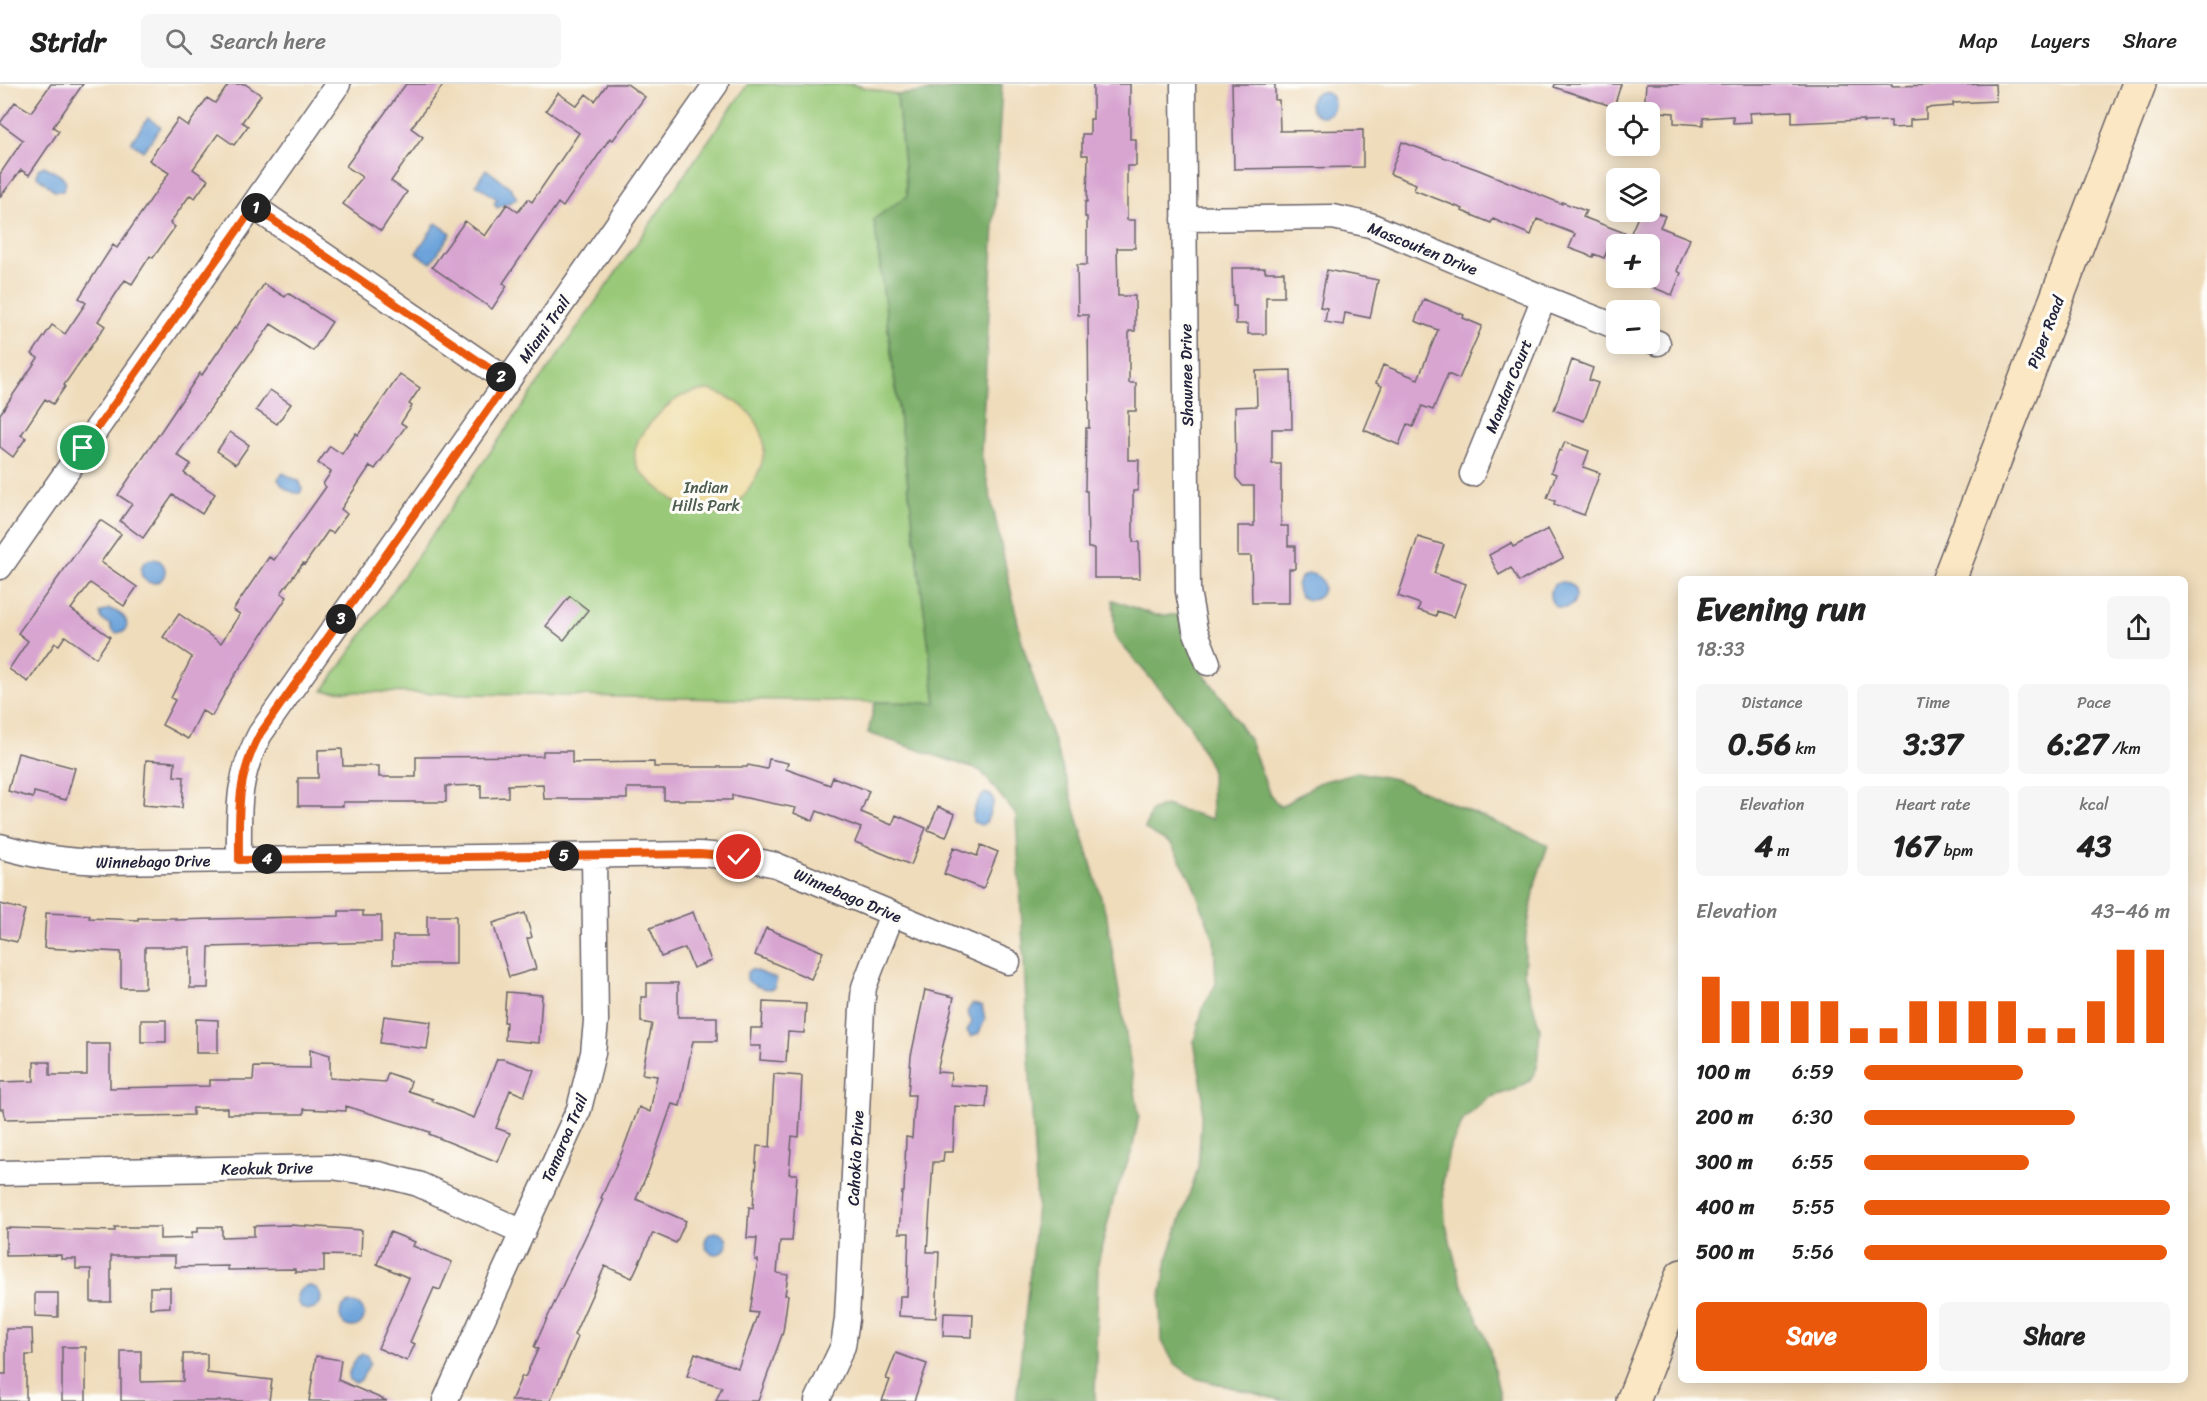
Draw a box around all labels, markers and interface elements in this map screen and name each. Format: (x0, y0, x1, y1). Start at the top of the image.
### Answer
search box (141, 14, 561, 68)
text: Stridr (30, 17, 105, 66)
text: Search here (210, 22, 326, 61)
text: Map (1959, 22, 1998, 60)
text: Layers (2031, 22, 2090, 60)
text: Share (2123, 22, 2177, 60)
icon: search (162, 25, 195, 58)
map controls (1606, 102, 1660, 354)
button: locate (1606, 102, 1660, 156)
button: layers (1606, 168, 1660, 222)
pin: 1 (241, 193, 271, 223)
text: 1 (253, 193, 259, 222)
street label: Mascouten Drive (1363, 213, 1482, 284)
button: + (1606, 234, 1660, 288)
street label: Miami Trail (510, 289, 579, 369)
street label: Piper Road (2018, 290, 2073, 373)
button: − (1606, 300, 1660, 354)
street label: Shawnee Drive (1171, 323, 1202, 426)
street label: Mandan Court (1476, 335, 1540, 438)
pin: 2 (486, 362, 516, 392)
text: 2 (496, 362, 506, 391)
pin (57, 422, 108, 473)
icon: arrive (66, 431, 99, 464)
park label: Indian Hills Park (672, 473, 741, 520)
text: Evening run (1696, 580, 1866, 638)
button: share (2107, 596, 2170, 659)
pin: 3 (326, 604, 356, 634)
text: 3 (337, 604, 345, 633)
text: 18:33 (1696, 632, 1745, 667)
text: Distance (1742, 688, 1802, 717)
text: Time (1916, 688, 1950, 717)
text: Pace (2077, 688, 2111, 717)
text: 0.56 (1728, 717, 1791, 771)
text: 3:37 (1903, 717, 1963, 771)
text: 6:27 (2047, 717, 2108, 771)
text: km (1791, 734, 1816, 763)
text: /km (2108, 734, 2141, 763)
text: Elevation (1740, 790, 1804, 819)
text: Heart rate (1895, 790, 1971, 819)
text: kcal (2079, 790, 2109, 819)
text: 4 (1754, 819, 1773, 873)
text: 167 (1893, 819, 1940, 873)
text: 43 (2076, 819, 2112, 873)
pin (713, 831, 764, 882)
text: m (1773, 836, 1790, 865)
text: bpm (1940, 836, 1973, 865)
icon: check (722, 840, 755, 873)
pin: 5 (549, 841, 579, 871)
text: 5 (559, 841, 569, 870)
pin: 4 (252, 844, 282, 874)
text: 4 (262, 844, 272, 873)
street label: Winnebago Drive (95, 846, 211, 877)
street label: Winnebago Drive (789, 860, 907, 931)
text: Elevation (1696, 894, 1777, 929)
text: 43–46 m (2091, 894, 2170, 929)
text: 100 m (1696, 1055, 1750, 1090)
text: 6:59 (1792, 1055, 1834, 1090)
street label: Tamaroa Trail (533, 1089, 596, 1187)
text: 200 m (1696, 1100, 1753, 1135)
text: 6:30 (1792, 1100, 1833, 1135)
street label: Cahokia Drive (839, 1109, 872, 1206)
text: 300 m (1696, 1145, 1753, 1180)
text: 6:55 (1792, 1145, 1834, 1180)
street label: Keokuk Drive (221, 1153, 313, 1184)
text: 400 m (1696, 1190, 1754, 1225)
text: 5:55 (1792, 1190, 1835, 1225)
text: 500 m (1696, 1235, 1754, 1270)
text: 5:56 (1792, 1235, 1834, 1270)
button: Save (1696, 1302, 1927, 1371)
button: Share (1939, 1302, 2170, 1371)

